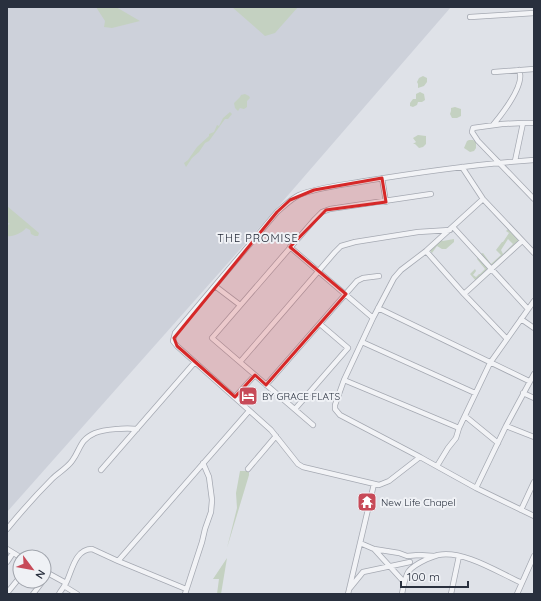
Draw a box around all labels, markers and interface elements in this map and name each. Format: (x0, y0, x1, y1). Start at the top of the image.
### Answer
district label: THE PROMISE (217, 231, 299, 245)
hotel icon: BY GRACE FLATS (237, 385, 259, 407)
place label: BY GRACE FLATS (262, 390, 341, 403)
temple icon: New Life Chapel (356, 491, 378, 513)
place label: New Life Chapel (381, 496, 456, 509)
north arrow (12, 549, 52, 589)
scale bar (401, 563, 468, 589)
text: N (32, 567, 49, 581)
text: 100 m (407, 569, 440, 584)

